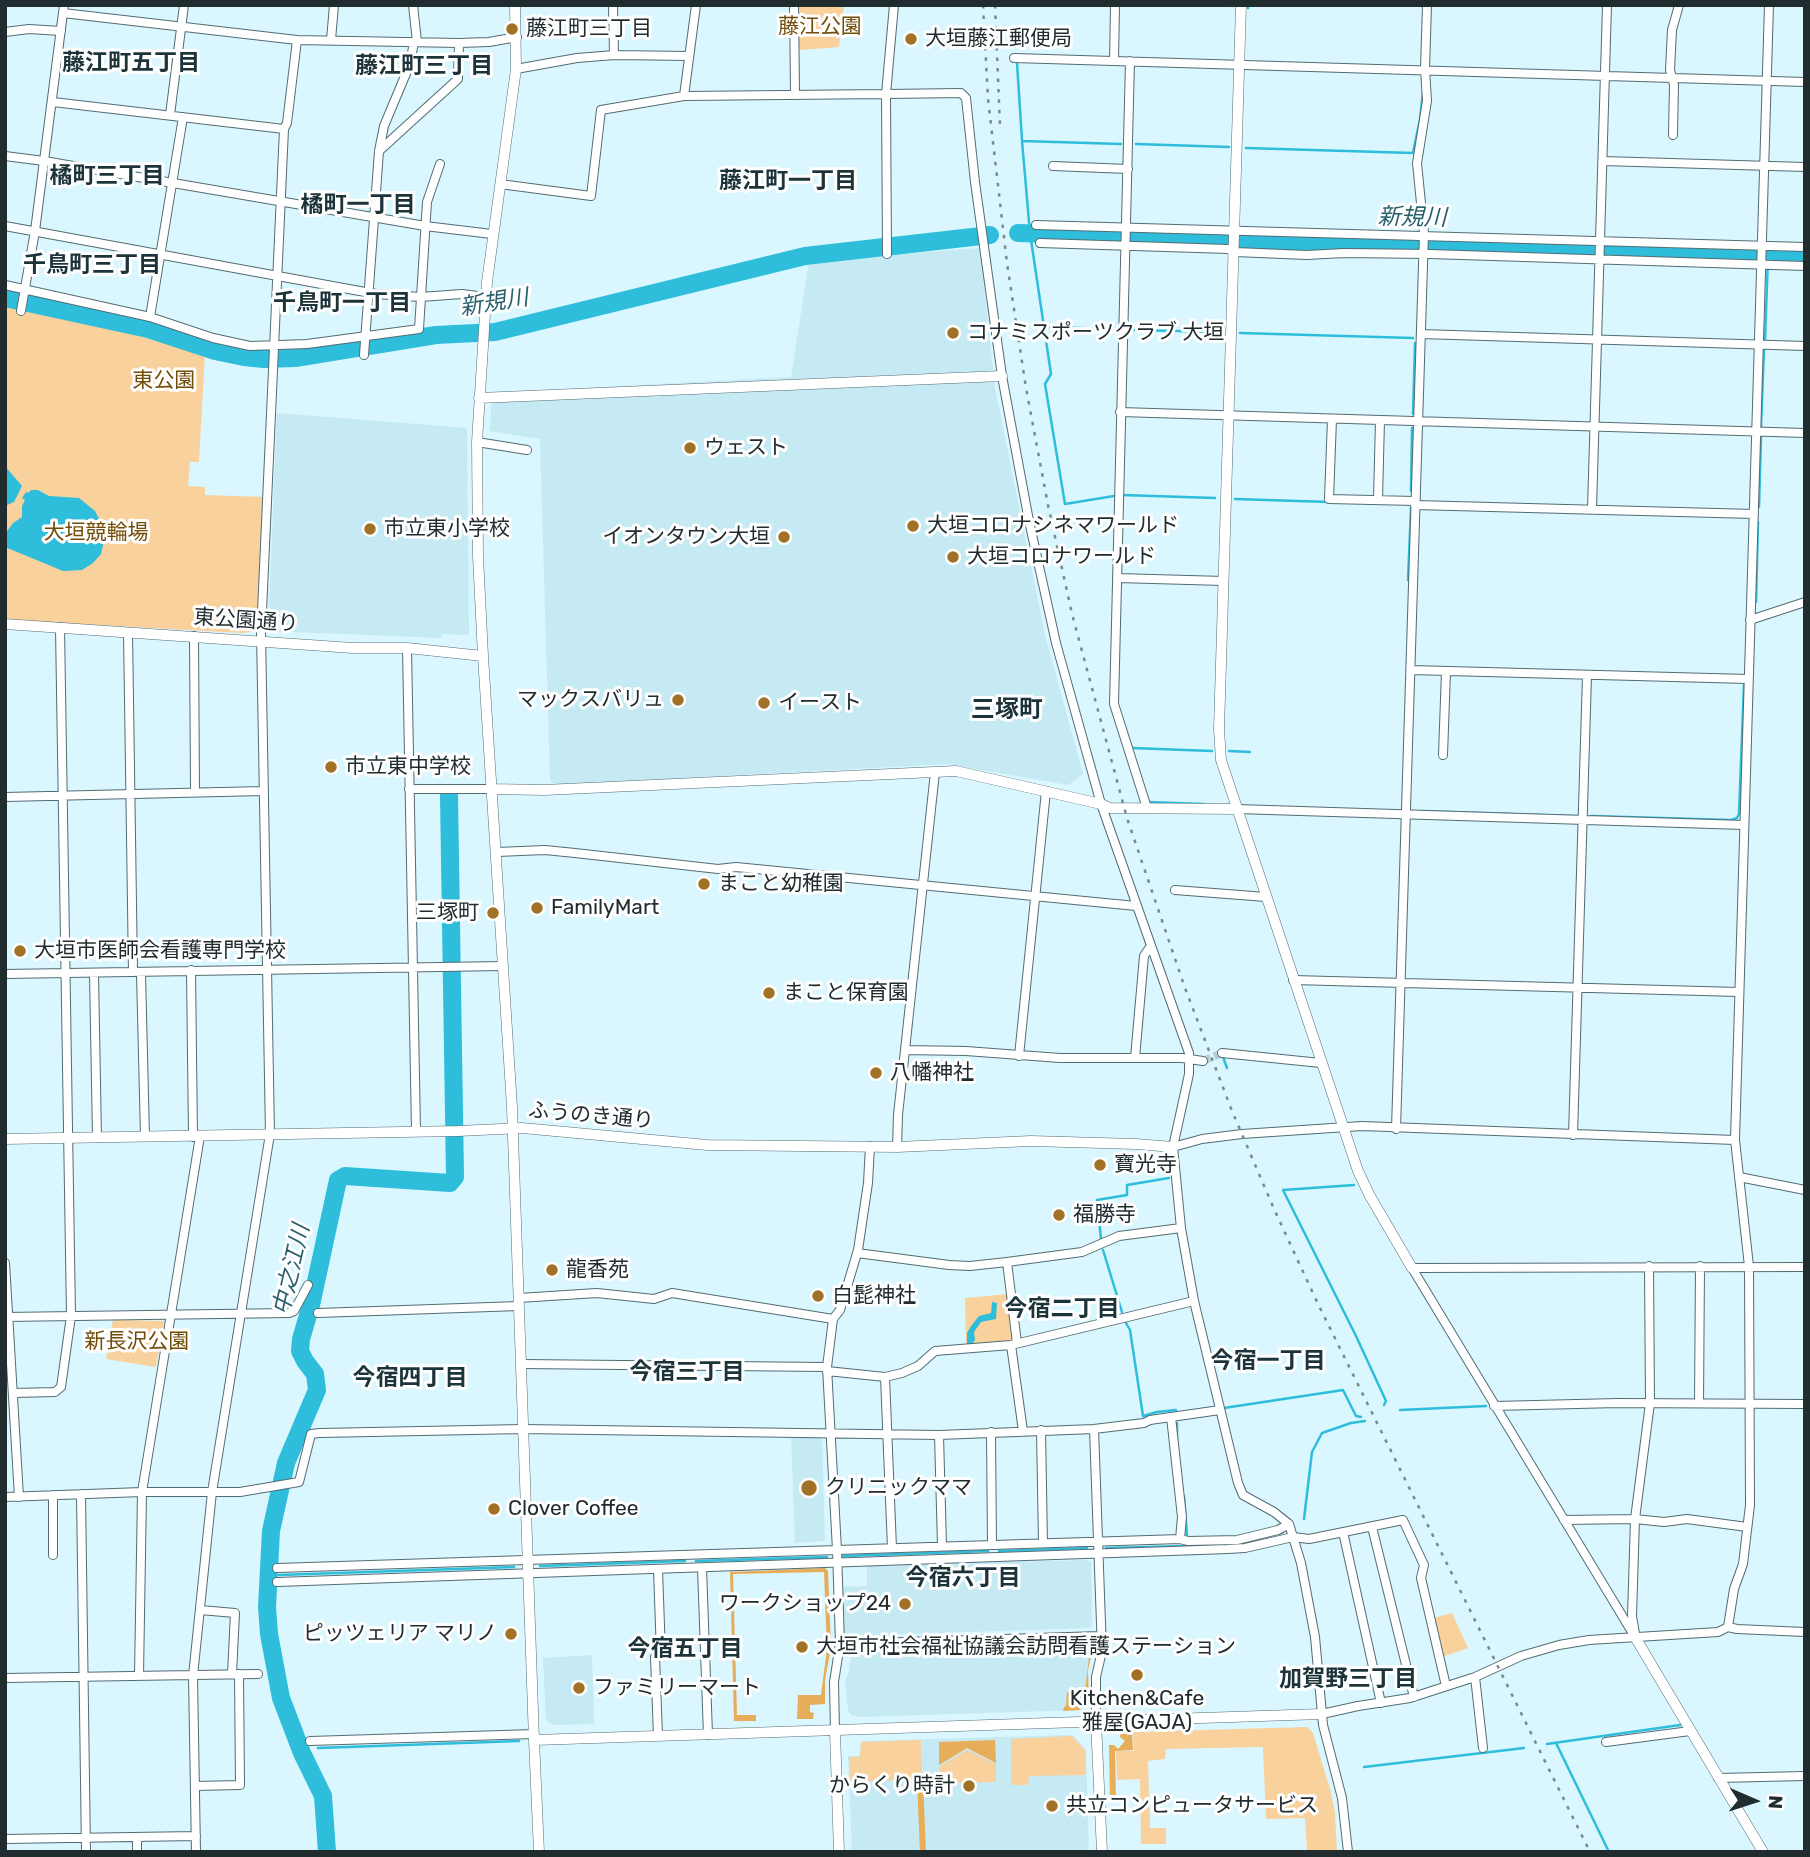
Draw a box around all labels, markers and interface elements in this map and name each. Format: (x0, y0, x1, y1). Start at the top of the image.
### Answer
park label: 藤江公園 (778, 14, 862, 40)
place label: 藤江町三丁目 (526, 16, 652, 42)
marker: 藤江町三丁目 (504, 21, 520, 37)
place label: 大垣藤江郵便局 (925, 26, 1072, 52)
marker: 大垣藤江郵便局 (903, 31, 919, 47)
district label: 藤江町五丁目 (62, 49, 200, 77)
district label: 藤江町三丁目 (355, 52, 493, 80)
district label: 橘町三丁目 (50, 162, 164, 190)
district label: 藤江町一丁目 (719, 167, 857, 195)
district label: 橘町一丁目 (301, 191, 415, 219)
water label: 新規川 (1377, 204, 1447, 232)
district label: 千鳥町三丁目 (23, 251, 161, 279)
water label: 新規川 (458, 284, 530, 322)
district label: 千鳥町一丁目 (273, 289, 411, 317)
place label: コナミスポーツクラブ 大垣 (967, 320, 1224, 346)
marker: コナミスポーツクラブ 大垣 (945, 325, 961, 341)
park label: 東公園 (133, 368, 195, 394)
place label: ウェスト (704, 435, 788, 461)
marker: ウェスト (682, 440, 698, 456)
place label: 大垣コロナシネマワールド (927, 513, 1179, 539)
place label: 市立東小学校 (384, 516, 510, 542)
marker: 大垣コロナシネマワールド (905, 518, 921, 534)
park label: 大垣競輪場 (44, 520, 148, 546)
marker: 市立東小学校 (362, 521, 378, 537)
place label: イオンタウン大垣 (602, 524, 770, 550)
marker: イオンタウン大垣 (776, 529, 792, 545)
place label: 大垣コロナワールド (967, 544, 1156, 570)
marker: 大垣コロナワールド (945, 549, 961, 565)
street label: 東公園通り (193, 605, 299, 637)
place label: マックスバリュ (517, 687, 664, 713)
place label: イースト (778, 690, 862, 716)
marker: マックスバリュ (670, 692, 686, 708)
marker: イースト (756, 695, 772, 711)
district label: 三塚町 (971, 696, 1043, 724)
place label: 市立東中学校 (345, 754, 471, 780)
marker: 市立東中学校 (323, 759, 339, 775)
place label: まこと幼稚園 (718, 871, 844, 897)
marker: まこと幼稚園 (696, 876, 712, 892)
place label: FamilyMart (551, 895, 659, 921)
place label: 三塚町 (416, 900, 479, 926)
marker: FamilyMart (529, 900, 545, 916)
marker: 三塚町 (485, 905, 501, 921)
place label: 大垣市医師会看護専門学校 (34, 938, 286, 964)
marker: 大垣市医師会看護専門学校 (12, 943, 28, 959)
place label: まこと保育園 (783, 980, 909, 1006)
marker: まこと保育園 (761, 985, 777, 1001)
place label: 八幡神社 (890, 1060, 974, 1086)
marker: 八幡神社 (868, 1065, 884, 1081)
street label: ふうのき通り (527, 1098, 655, 1134)
place label: 寶光寺 (1114, 1152, 1177, 1178)
marker: 寶光寺 (1092, 1157, 1108, 1173)
place label: 福勝寺 (1073, 1202, 1136, 1228)
marker: 福勝寺 (1051, 1207, 1067, 1223)
water label: 中之江川 (268, 1222, 316, 1318)
place label: 龍香苑 (566, 1257, 629, 1283)
marker: 龍香苑 (544, 1262, 560, 1278)
place label: 白髭神社 (832, 1283, 916, 1309)
marker: 白髭神社 (810, 1288, 826, 1304)
district label: 今宿二丁目 (1005, 1295, 1119, 1323)
park label: 新長沢公園 (85, 1329, 189, 1355)
district label: 今宿一丁目 (1211, 1347, 1325, 1375)
district label: 今宿三丁目 (630, 1358, 744, 1386)
district label: 今宿四丁目 (353, 1364, 467, 1392)
place label: クリニックママ (825, 1475, 972, 1501)
marker: クリニックママ (799, 1478, 819, 1498)
place label: Clover Coffee (508, 1496, 639, 1522)
marker: Clover Coffee (486, 1501, 502, 1517)
district label: 今宿六丁目 (906, 1564, 1020, 1592)
place label: ワークショップ24 (719, 1591, 891, 1617)
marker: ワークショップ24 (897, 1596, 913, 1612)
place label: ピッツェリア マリノ (303, 1621, 497, 1647)
marker: ピッツェリア マリノ (503, 1626, 519, 1642)
place label: 大垣市社会福祉協議会訪問看護ステーション (816, 1634, 1236, 1660)
district label: 今宿五丁目 (628, 1635, 742, 1663)
marker: 大垣市社会福祉協議会訪問看護ステーション (794, 1639, 810, 1655)
district label: 加賀野三丁目 (1279, 1665, 1417, 1693)
marker: Kitchen&Cafe 雅屋(GAJA) (1129, 1667, 1145, 1683)
place label: ファミリーマート (593, 1675, 761, 1701)
marker: ファミリーマート (571, 1680, 587, 1696)
place label: Kitchen&Cafe 雅屋(GAJA) (1070, 1686, 1204, 1736)
north arrow (1719, 1766, 1789, 1836)
place label: からくり時計 (829, 1773, 955, 1799)
marker: からくり時計 (961, 1778, 977, 1794)
place label: 共立コンピュータサービス (1066, 1793, 1318, 1819)
text: N (1764, 1795, 1787, 1810)
marker: 共立コンピュータサービス (1044, 1798, 1060, 1814)

